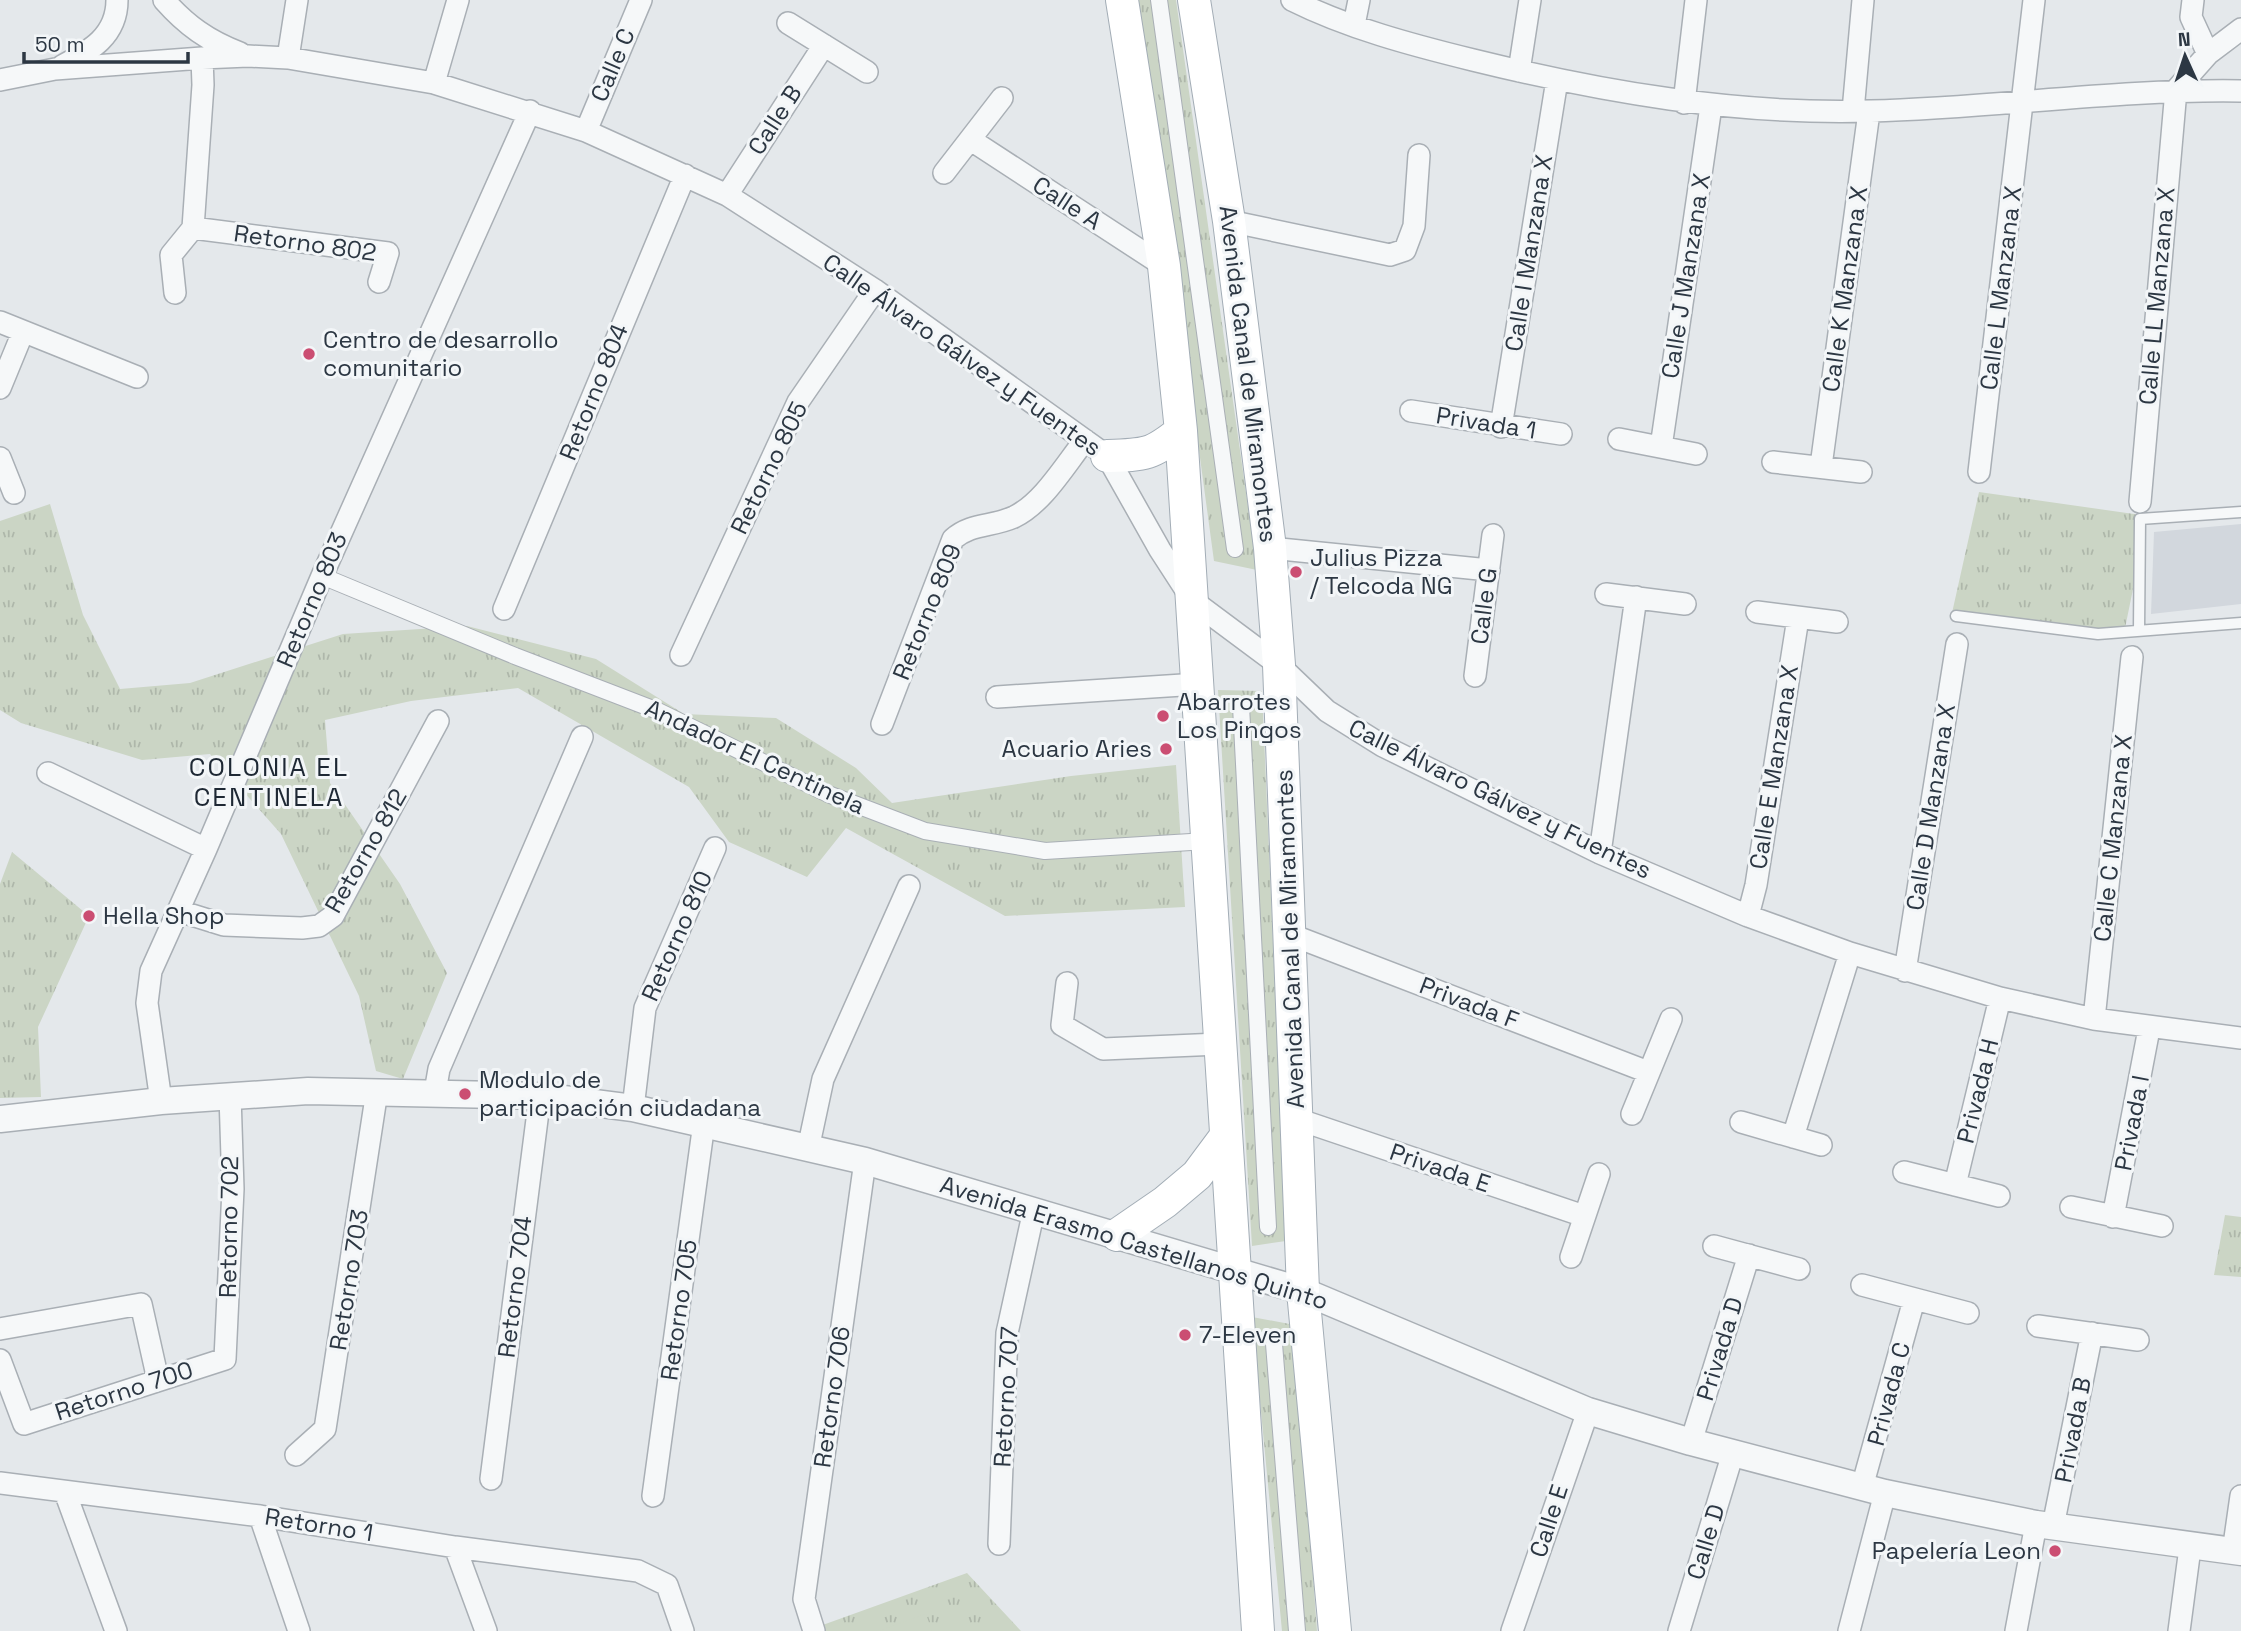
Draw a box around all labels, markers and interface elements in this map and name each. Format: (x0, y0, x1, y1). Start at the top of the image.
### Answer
scale bar (24, 21, 189, 65)
north arrow (2150, 21, 2220, 91)
street label: Calle C (583, 23, 642, 106)
text: N (2177, 27, 2191, 52)
text: 50 m (35, 31, 85, 58)
street label: Calle B (741, 79, 809, 161)
street label: Calle I Manzana X (1498, 152, 1559, 354)
street label: Calle A (1027, 169, 1108, 236)
street label: Calle J Manzana X (1654, 171, 1717, 381)
street label: Calle K Manzana X (1815, 184, 1874, 394)
street label: Calle L Manzana X (1973, 184, 2028, 392)
street label: Calle LL Manzana X (2132, 186, 2181, 406)
street label: Avenida Canal de Miramontes (1212, 204, 1285, 544)
street label: Retorno 802 (232, 217, 378, 268)
street label: Calle Álvaro Gálvez y Fuentes (817, 246, 1108, 463)
street label: Retorno 804 (552, 319, 635, 465)
place label: Centro de desarrollo comunitario (323, 324, 559, 383)
marker: Centro de desarrollo comunitario (301, 346, 317, 362)
street label: Retorno 805 (723, 396, 814, 539)
street label: Privada 1 (1434, 399, 1538, 446)
street label: Retorno 803 (269, 528, 354, 672)
street label: Retorno 809 (885, 539, 968, 684)
place label: Julius Pizza / Telcoda NG (1310, 542, 1453, 601)
marker: Julius Pizza / Telcoda NG (1288, 564, 1304, 580)
street label: Calle G (1463, 566, 1504, 646)
street label: Calle E Manzana X (1742, 663, 1805, 871)
place label: Abarrotes Los Pingos (1177, 686, 1302, 745)
street label: Andador El Centinela (640, 692, 870, 821)
street label: Calle D Manzana X (1899, 701, 1962, 913)
marker: Abarrotes Los Pingos (1155, 708, 1171, 724)
street label: Calle Álvaro Gálvez y Fuentes (1344, 712, 1657, 885)
place label: Acuario Aries (1002, 733, 1152, 764)
street label: Calle C Manzana X (2086, 733, 2139, 943)
marker: Acuario Aries (1158, 741, 1174, 757)
district label: COLONIA EL CENTINELA (189, 750, 349, 814)
street label: Avenida Canal de Miramontes (1268, 769, 1311, 1109)
street label: Retorno 812 (318, 783, 414, 918)
street label: Retorno 810 (634, 866, 719, 1006)
place label: Hella Shop (103, 900, 224, 931)
marker: Hella Shop (81, 908, 97, 924)
street label: Privada F (1415, 969, 1523, 1036)
street label: Privada H (1950, 1035, 2005, 1146)
place label: Modulo de participación ciudadana (479, 1064, 761, 1123)
street label: Privada I (2107, 1072, 2156, 1173)
marker: Modulo de participación ciudadana (457, 1086, 473, 1102)
street label: Privada E (1386, 1136, 1495, 1199)
street label: Retorno 702 (212, 1156, 245, 1298)
street label: Avenida Erasmo Castellanos Quinto (936, 1169, 1332, 1316)
street label: Retorno 703 (322, 1207, 375, 1353)
street label: Retorno 704 (490, 1214, 539, 1360)
street label: Retorno 705 (653, 1237, 704, 1382)
street label: Privada D (1689, 1293, 1750, 1404)
place label: 7-Eleven (1199, 1319, 1297, 1350)
street label: Retorno 706 (806, 1324, 857, 1470)
street label: Retorno 707 (986, 1326, 1025, 1468)
marker: 7-Eleven (1177, 1327, 1193, 1343)
street label: Privada C (1860, 1339, 1917, 1449)
street label: Retorno 700 (51, 1354, 197, 1427)
street label: Privada B (2047, 1375, 2098, 1485)
street label: Calle E (1522, 1480, 1575, 1561)
street label: Calle D (1679, 1500, 1732, 1583)
street label: Retorno 1 (263, 1501, 375, 1548)
place label: Papelería Leon (1872, 1535, 2041, 1566)
marker: Papelería Leon (2047, 1543, 2063, 1559)

